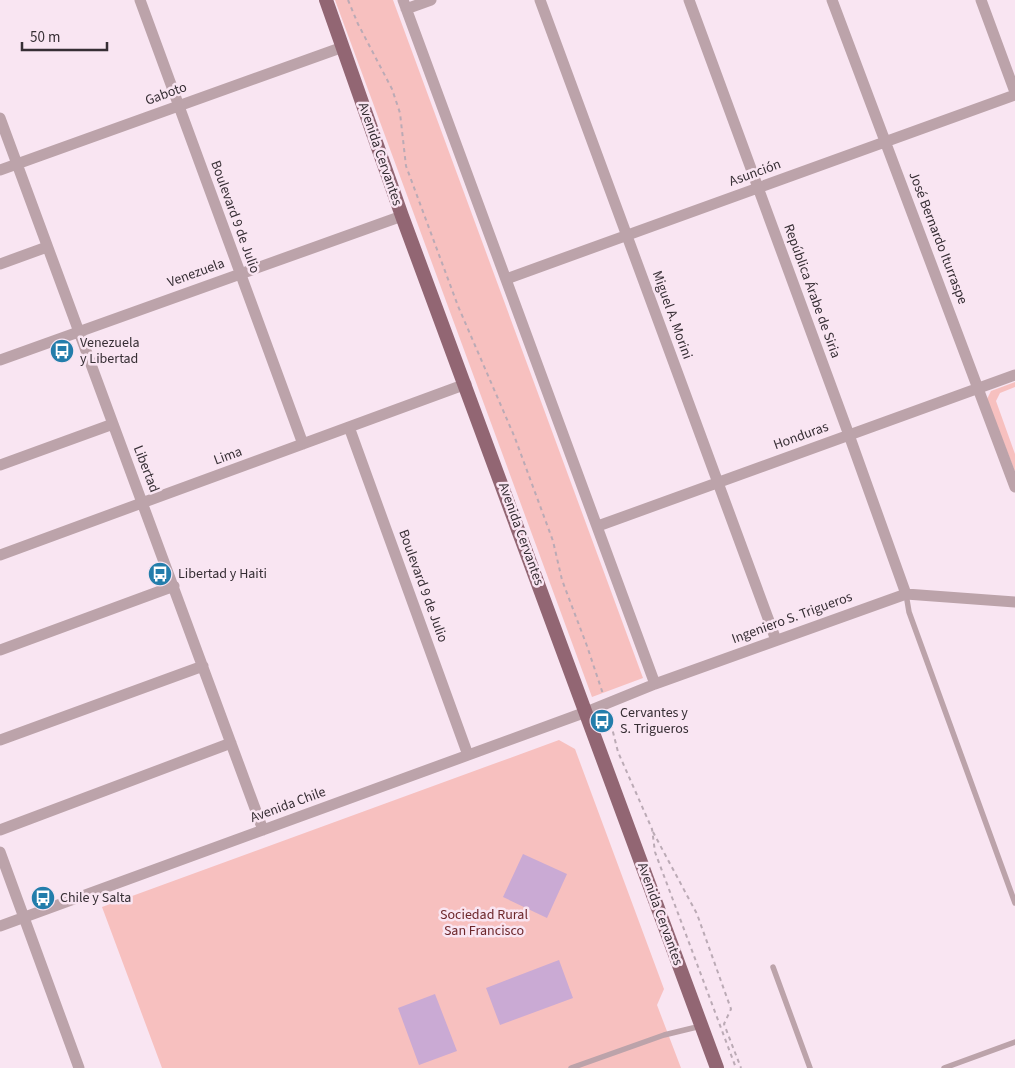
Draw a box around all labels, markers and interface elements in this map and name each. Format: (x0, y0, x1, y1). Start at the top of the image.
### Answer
scale bar (22, 20, 108, 52)
text: 50 m (30, 27, 60, 48)
street label: Gaboto (142, 77, 190, 111)
street label: Avenida Cervantes (353, 100, 407, 208)
street label: Asunción (726, 154, 784, 192)
street label: Boulevard 9 de Julio (205, 158, 265, 276)
street label: José Bernardo Iturraspe (903, 169, 973, 307)
street label: República Árabe de Siria (778, 221, 846, 361)
street label: Venezuela (165, 253, 227, 293)
street label: Miguel A. Morini (647, 268, 697, 362)
place label: Venezuela y Libertad (80, 333, 140, 369)
bus stop icon: Venezuela y Libertad (49, 338, 75, 364)
street label: Honduras (771, 417, 831, 455)
street label: Lima (211, 442, 245, 470)
street label: Libertad (128, 443, 164, 495)
street label: Avenida Cervantes (493, 480, 549, 588)
street label: Boulevard 9 de Julio (393, 527, 453, 645)
bus stop icon: Libertad y Haiti (147, 561, 173, 587)
place label: Libertad y Haiti (178, 564, 267, 584)
street label: Ingeniero S. Trigueros (729, 587, 855, 649)
place label: Cervantes y S. Trigueros (620, 703, 689, 739)
bus stop icon: Cervantes y S. Trigueros (589, 708, 615, 734)
street label: Avenida Chile (247, 782, 329, 828)
street label: Avenida Cervantes (632, 860, 688, 968)
bus stop icon: Chile y Salta (30, 885, 56, 911)
place label: Chile y Salta (60, 888, 131, 908)
park label: Sociedad Rural San Francisco (440, 905, 528, 941)

